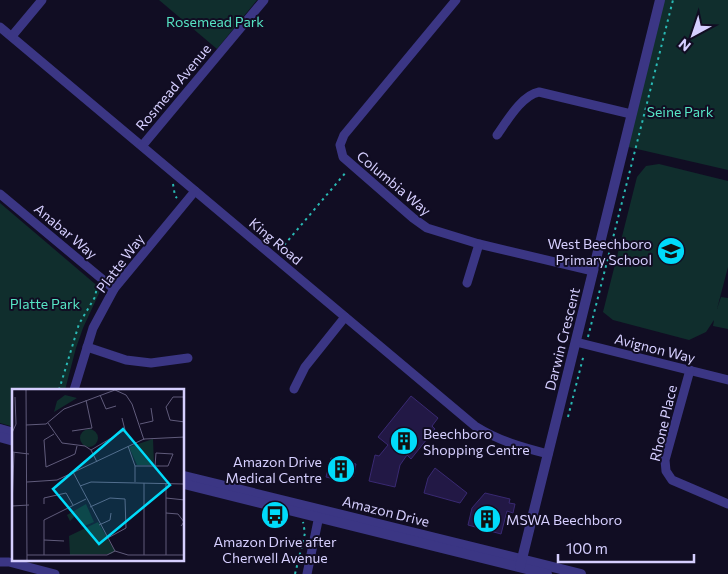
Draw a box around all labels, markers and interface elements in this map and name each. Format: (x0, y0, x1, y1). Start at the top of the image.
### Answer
north arrow (668, 10, 718, 60)
park label: Rosemead Park (166, 13, 264, 30)
text: N (675, 35, 694, 55)
street label: Rosmead Avenue (132, 40, 214, 134)
park label: Seine Park (647, 103, 714, 120)
street label: Columbia Way (354, 147, 434, 219)
street label: Anabar Way (31, 200, 101, 262)
street label: King Road (246, 214, 306, 268)
street label: Platte Way (92, 230, 148, 296)
place label: West Beechboro Primary School (547, 235, 652, 268)
school or university icon: West Beechboro Primary School (656, 236, 686, 266)
street label: Darwin Crescent (541, 286, 583, 392)
park label: Platte Park (10, 295, 81, 312)
street label: Avignon Way (613, 330, 697, 366)
street label: Rhone Place (646, 383, 680, 463)
inset map (12, 389, 185, 562)
place label: Beechboro Shopping Centre (423, 425, 530, 458)
building icon: Beechboro Shopping Centre (389, 426, 419, 456)
place label: Amazon Drive Medical Centre (226, 453, 322, 486)
building icon: Amazon Drive Medical Centre (326, 454, 356, 484)
street label: Amazon Drive (341, 492, 431, 530)
bus stop icon: Amazon Drive after Cherwell Avenue (260, 500, 290, 530)
building icon: MSWA Beechboro (472, 504, 502, 534)
place label: MSWA Beechboro (506, 511, 622, 528)
scale bar (558, 532, 694, 564)
place label: Amazon Drive after Cherwell Avenue (213, 533, 337, 566)
text: 100 m (566, 539, 608, 557)

